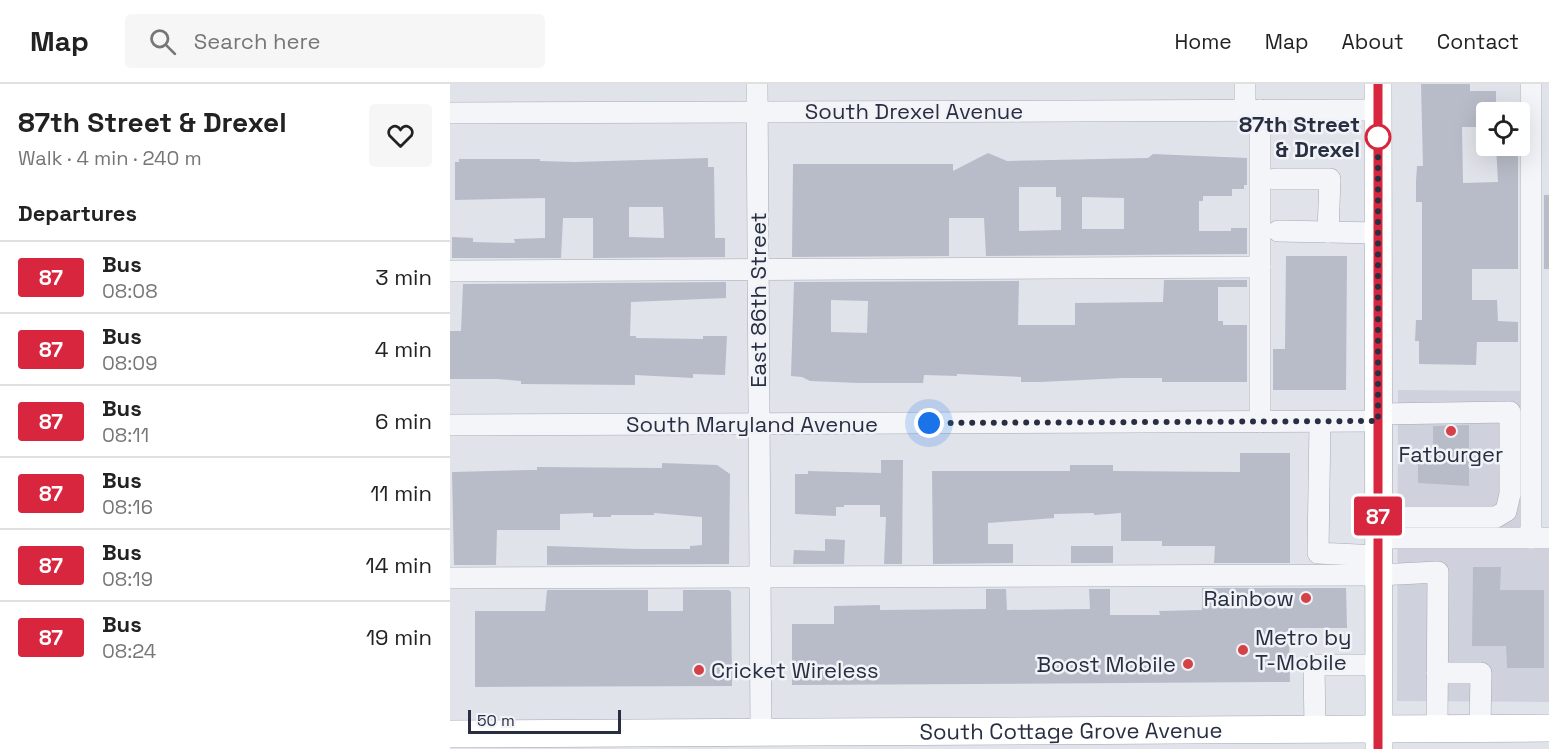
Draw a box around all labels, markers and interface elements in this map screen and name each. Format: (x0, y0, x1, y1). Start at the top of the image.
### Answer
search box (125, 14, 545, 68)
text: Map (30, 23, 89, 59)
icon: search (146, 25, 179, 58)
text: Search here (194, 27, 321, 55)
text: Home (1174, 28, 1232, 55)
text: Map (1265, 28, 1309, 55)
text: About (1342, 28, 1404, 55)
text: Contact (1437, 28, 1519, 55)
street label: South Drexel Avenue (805, 97, 1023, 125)
map controls (1476, 102, 1530, 156)
button: locate (1476, 102, 1530, 156)
text: 87th Street & Drexel (18, 104, 287, 140)
button: heart (369, 104, 432, 167)
place label: 87th Street & Drexel (1239, 110, 1360, 163)
marker: 87th Street & Drexel (1365, 124, 1391, 150)
text: Walk · 4 min · 240 m (18, 145, 202, 171)
text: Departures (18, 199, 137, 227)
street label: East 86th Street (744, 212, 772, 388)
text: Bus (102, 250, 142, 278)
text: 3 min (375, 263, 432, 291)
text: 87 (39, 264, 63, 291)
text: 08:08 (102, 278, 158, 304)
text: Bus (102, 322, 142, 350)
text: 4 min (375, 335, 432, 363)
text: 87 (39, 336, 63, 363)
text: 08:09 (102, 350, 157, 376)
text: Bus (102, 394, 142, 422)
text: 6 min (375, 407, 432, 435)
text: 87 (39, 408, 63, 435)
your location (914, 408, 944, 438)
street label: South Maryland Avenue (626, 410, 878, 438)
text: 08:11 (102, 422, 149, 448)
marker: Fatburger (1444, 424, 1458, 438)
place label: Fatburger (1399, 440, 1503, 468)
text: Bus (102, 466, 142, 494)
text: 11 min (370, 479, 432, 507)
text: 87 (39, 480, 63, 507)
text: 08:16 (102, 494, 153, 520)
line badge: 87 (1351, 496, 1405, 536)
text: 87 (1366, 503, 1390, 530)
text: Bus (102, 538, 142, 566)
text: 14 min (366, 551, 432, 579)
text: 87 (39, 552, 63, 579)
text: 08:19 (102, 566, 153, 592)
place label: Rainbow (1203, 584, 1294, 612)
marker: Rainbow (1299, 591, 1313, 605)
text: Bus (102, 610, 142, 638)
text: 19 min (366, 623, 432, 651)
place label: Metro by T-Mobile (1255, 623, 1352, 676)
text: 87 (39, 624, 63, 651)
text: 08:24 (102, 638, 156, 664)
marker: Metro by T-Mobile (1236, 643, 1250, 657)
place label: Boost Mobile (1037, 650, 1176, 678)
place label: Cricket Wireless (711, 656, 879, 684)
marker: Boost Mobile (1181, 657, 1195, 671)
marker: Cricket Wireless (692, 663, 706, 677)
scale bar (468, 707, 621, 734)
text: 50 m (477, 710, 515, 731)
street label: South Cottage Grove Avenue (919, 716, 1223, 745)

